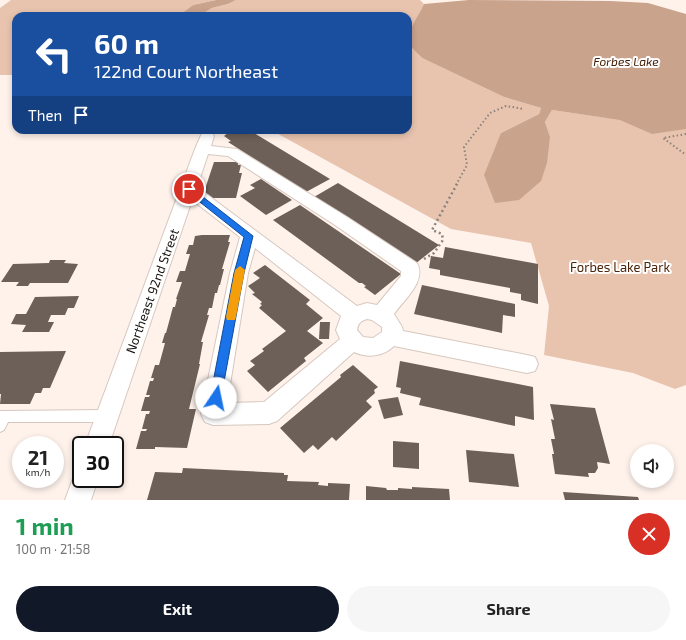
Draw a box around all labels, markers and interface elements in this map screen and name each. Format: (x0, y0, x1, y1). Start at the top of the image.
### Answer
text: 60 m (94, 26, 159, 60)
icon: left (28, 28, 80, 80)
water label: Forbes Lake (593, 54, 659, 68)
text: 122nd Court Northeast (94, 60, 278, 82)
icon: arrive (70, 104, 92, 126)
text: Then (28, 106, 62, 124)
pin (172, 172, 206, 206)
icon: arrive (178, 178, 200, 200)
street label: Northeast 92nd Street (122, 226, 182, 356)
park label: Forbes Lake Park (570, 259, 670, 275)
position arrow (195, 377, 237, 419)
speed limit sign: 30 (72, 436, 124, 488)
map controls (630, 444, 674, 488)
button: sound (630, 444, 674, 488)
text: 21 (28, 445, 48, 469)
text: km/h (26, 466, 50, 478)
text: 1 min (16, 511, 74, 540)
button: close (628, 513, 670, 555)
text: 100 m · 21:58 (16, 541, 90, 557)
button: Exit (16, 586, 339, 632)
button: Share (347, 586, 670, 632)

